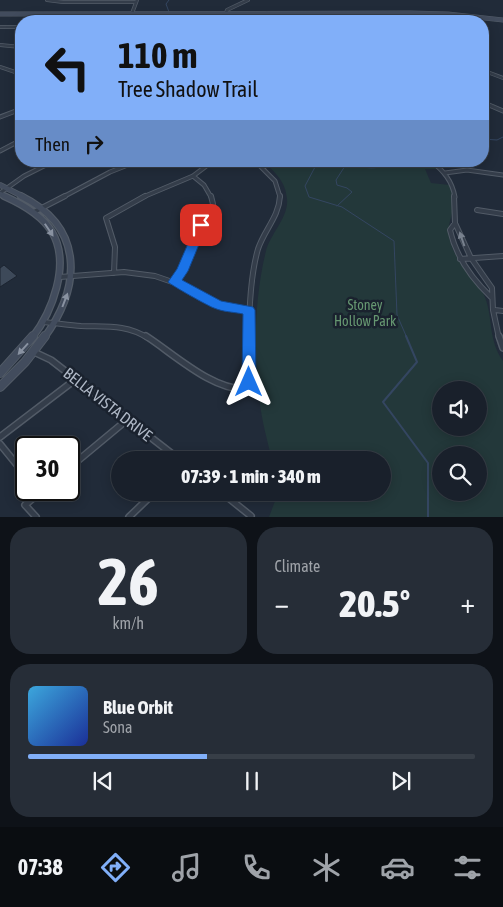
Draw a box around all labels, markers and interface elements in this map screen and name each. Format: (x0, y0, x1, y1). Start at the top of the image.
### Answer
icon: left (35, 35, 100, 100)
text: 110 m (118, 35, 197, 75)
text: Tree Shadow Trail (118, 76, 258, 102)
icon: right (80, 130, 108, 158)
text: Then (35, 133, 70, 155)
pin (180, 204, 222, 246)
icon: arrive (187, 211, 215, 239)
one-way arrow (45, 223, 54, 237)
one-way arrow (458, 231, 466, 246)
one-way arrow (61, 292, 69, 307)
park label: Stoney Hollow Park (334, 297, 396, 329)
one-way arrow (18, 343, 29, 356)
position arrow (222, 355, 274, 407)
street label: BELLA VISTA DRIVE (60, 364, 156, 444)
map controls (432, 381, 487, 501)
button: sound (432, 381, 487, 436)
speed limit sign: 30 (15, 436, 80, 501)
button: search (432, 446, 487, 501)
text: 07:39 · 1 min · 340 m (181, 465, 321, 487)
text: 26 (98, 544, 159, 619)
text: Climate (275, 557, 320, 575)
text: 20.5° (339, 582, 410, 625)
text: − (275, 587, 289, 619)
text: + (460, 587, 475, 619)
text: km/h (112, 614, 144, 632)
text: Blue Orbit (103, 696, 173, 718)
text: Sona (103, 718, 132, 736)
icon: previous (89, 767, 117, 795)
icon: pause (238, 767, 266, 795)
icon: next (387, 767, 415, 795)
icon: directions (98, 850, 133, 885)
icon: music (169, 850, 204, 885)
icon: phone (239, 850, 274, 885)
icon: climate (309, 850, 344, 885)
icon: car (380, 850, 415, 885)
icon: filters (450, 850, 485, 885)
text: 07:38 (18, 854, 63, 880)

